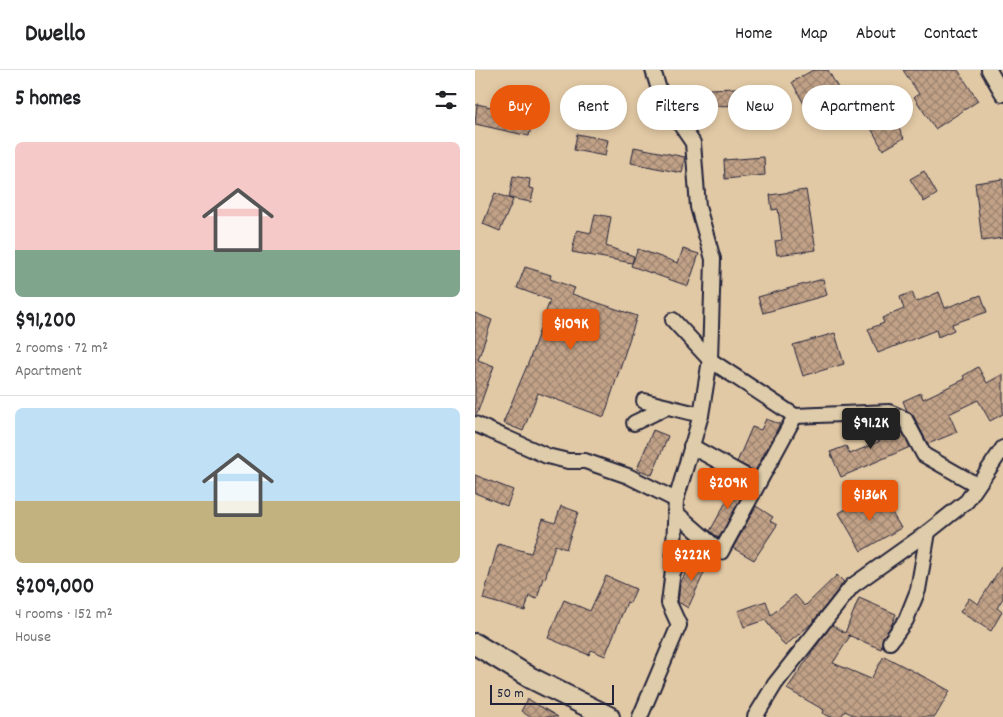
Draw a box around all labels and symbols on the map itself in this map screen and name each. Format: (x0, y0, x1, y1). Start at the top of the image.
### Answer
pin: $109K (536, 308, 606, 351)
pin: $91.2K (830, 408, 912, 450)
pin: $209K (693, 468, 763, 510)
pin: $136K (835, 480, 905, 522)
pin: $222K (657, 540, 727, 582)
scale bar (490, 682, 614, 705)

